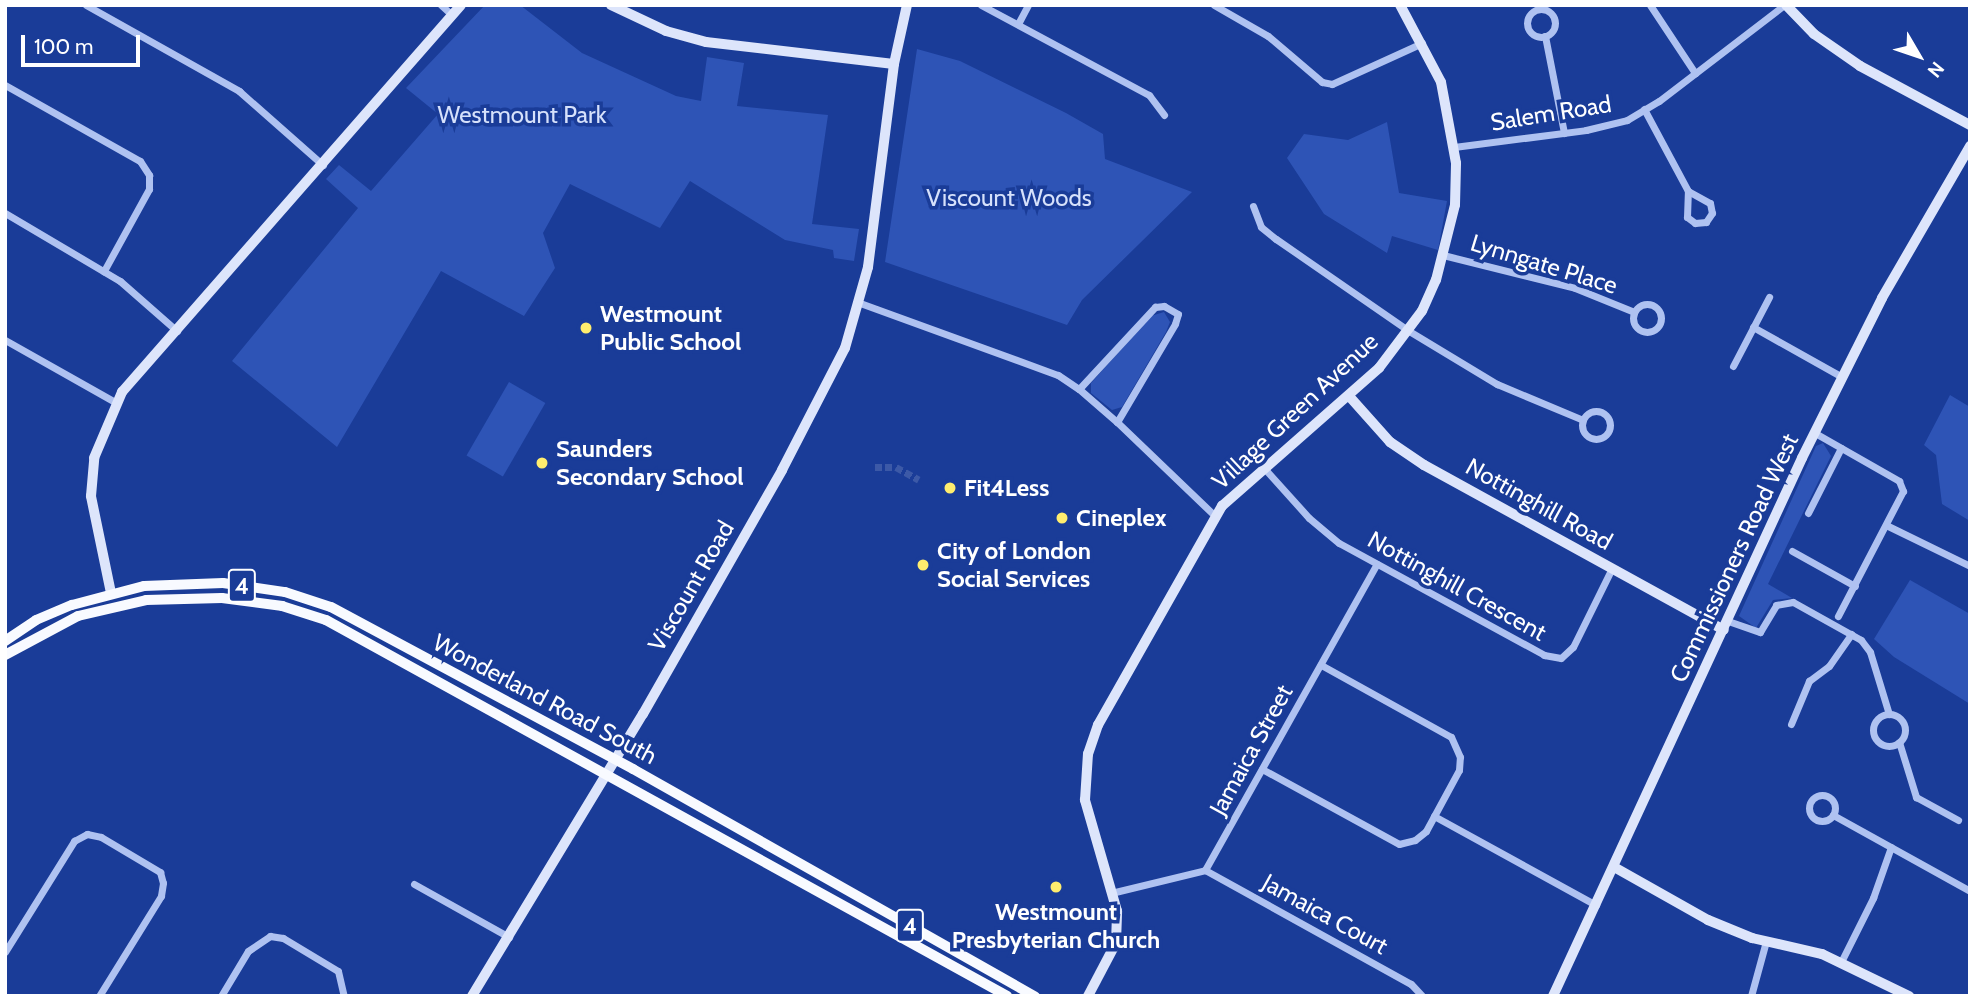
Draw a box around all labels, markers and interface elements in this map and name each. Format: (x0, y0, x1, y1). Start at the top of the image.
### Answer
scale bar (24, 21, 144, 65)
north arrow (1884, 21, 1954, 91)
text: 100 m (34, 34, 93, 59)
text: N (1923, 57, 1949, 82)
street label: Salem Road (1489, 89, 1613, 137)
park label: Westmount Park (438, 101, 606, 129)
park label: Viscount Woods (926, 184, 1092, 212)
street label: Lynngate Place (1467, 228, 1621, 300)
place label: Westmount Public School (600, 300, 741, 356)
marker: Westmount Public School (578, 320, 594, 336)
street label: Village Green Avenue (1206, 327, 1384, 495)
street label: Commissioners Road West (1664, 429, 1804, 687)
place label: Saunders Secondary School (556, 435, 744, 491)
street label: Nottinghill Road (1461, 452, 1617, 556)
marker: Saunders Secondary School (534, 455, 550, 471)
place label: Fit4Less (964, 474, 1049, 502)
marker: Fit4Less (942, 480, 958, 496)
place label: Cineplex (1076, 504, 1166, 532)
marker: Cineplex (1054, 510, 1070, 526)
street label: Viscount Road (642, 516, 740, 656)
street label: Nottinghill Crescent (1363, 525, 1551, 647)
place label: City of London Social Services (937, 537, 1091, 593)
marker: City of London Social Services (915, 557, 931, 573)
road number: 4 (226, 566, 258, 606)
street label: Wonderland Road South (428, 628, 662, 770)
street label: Jamaica Street (1203, 680, 1299, 820)
street label: Jamaica Court (1257, 868, 1393, 960)
marker: Westmount Presbyterian Church (1048, 879, 1064, 895)
place label: Westmount Presbyterian Church (952, 898, 1160, 954)
road number: 4 (894, 906, 926, 945)

